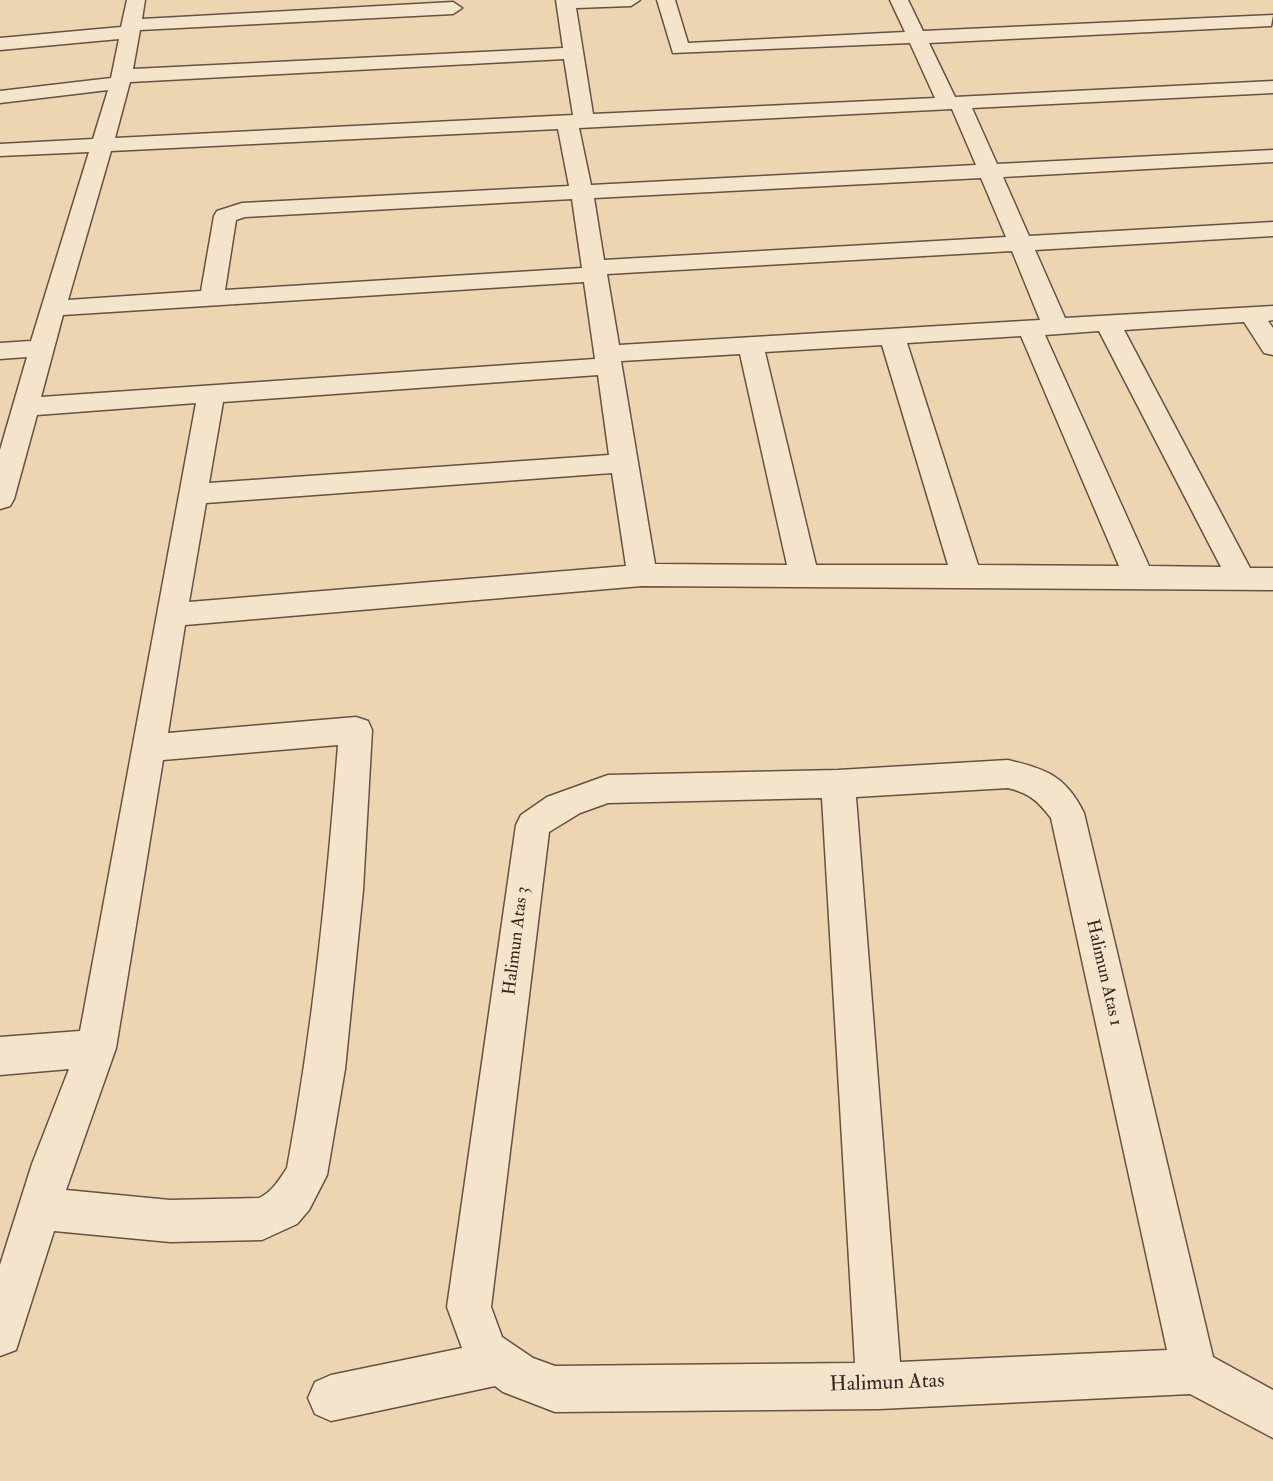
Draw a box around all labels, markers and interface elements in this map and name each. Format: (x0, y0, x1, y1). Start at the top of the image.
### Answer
street label: Halimun Atas 3 (500, 885, 534, 997)
street label: Halimun Atas 1 (1080, 918, 1126, 1028)
street label: Halimun Atas (829, 1369, 945, 1399)

